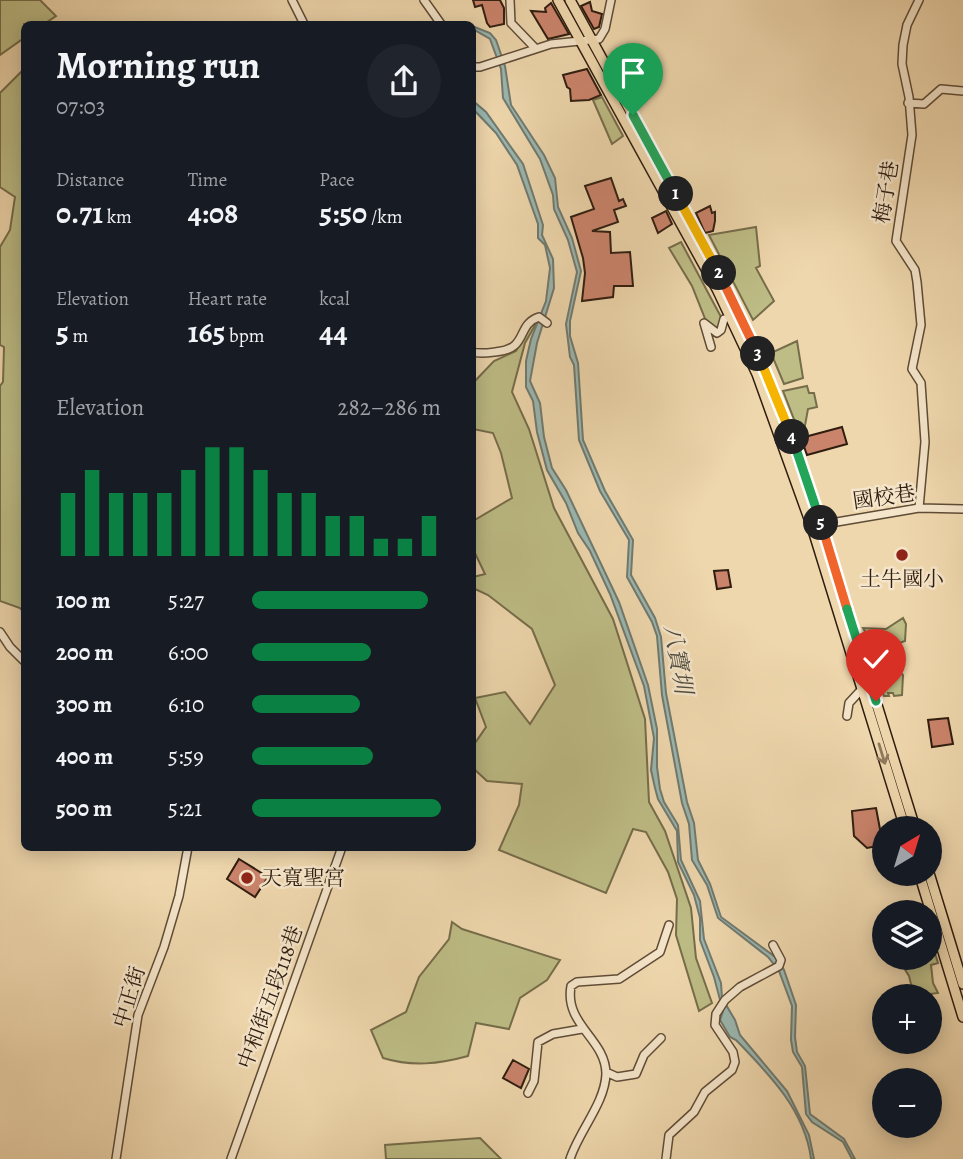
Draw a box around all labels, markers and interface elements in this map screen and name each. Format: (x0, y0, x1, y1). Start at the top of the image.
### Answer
text: Morning run (56, 39, 260, 91)
pin (603, 43, 663, 115)
button: share (367, 44, 441, 118)
icon: arrive (614, 54, 652, 92)
text: 07:03 (56, 91, 105, 122)
street label: 梅子巷 (867, 159, 905, 225)
text: Distance (56, 167, 124, 193)
text: Time (188, 167, 227, 193)
text: Pace (319, 167, 355, 193)
pin: 1 (658, 176, 694, 212)
text: 1 (672, 180, 679, 206)
text: 0.71 (56, 193, 103, 233)
text: 4:08 (188, 193, 238, 233)
text: 5:50 (319, 193, 367, 233)
text: km (103, 204, 132, 230)
text: /km (367, 204, 402, 230)
pin: 2 (702, 256, 736, 290)
text: 2 (714, 259, 723, 285)
text: Elevation (56, 286, 129, 312)
text: Heart rate (188, 286, 267, 312)
text: kcal (319, 286, 350, 312)
text: 5 (56, 312, 69, 352)
text: 165 (188, 312, 225, 352)
text: 44 (319, 312, 348, 352)
text: m (69, 323, 88, 349)
text: bpm (225, 323, 264, 349)
pin: 3 (740, 336, 776, 372)
text: 3 (753, 340, 762, 366)
text: Elevation (56, 392, 144, 423)
text: 282–286 m (338, 392, 441, 423)
pin: 4 (774, 420, 810, 454)
text: 4 (787, 423, 796, 449)
street label: 國校巷 (851, 479, 917, 515)
pin: 5 (804, 505, 838, 540)
text: 5 (816, 509, 825, 535)
marker: 土牛國小 (894, 547, 910, 563)
place label: 土牛國小 (860, 565, 944, 593)
text: 100 m (56, 585, 111, 616)
text: 5:27 (168, 585, 204, 616)
water label: 八寶圳 (657, 622, 700, 700)
pin (846, 629, 906, 701)
text: 200 m (56, 637, 114, 668)
text: 6:00 (168, 637, 209, 668)
icon: check (857, 640, 895, 678)
text: 300 m (56, 689, 112, 720)
text: 6:10 (168, 689, 204, 720)
text: 400 m (56, 741, 113, 772)
text: 5:59 (168, 741, 204, 772)
one-way arrow (877, 743, 890, 765)
text: 500 m (56, 793, 112, 824)
text: 5:21 (168, 793, 202, 824)
north arrow (872, 816, 942, 886)
map controls (872, 816, 942, 1138)
place label: 天寬聖宮 (261, 864, 345, 892)
marker: 天寬聖宮 (239, 870, 255, 886)
button: layers (872, 900, 942, 970)
street label: 中和街五段118巷 (231, 921, 309, 1073)
street label: 中正街 (106, 963, 152, 1031)
button: + (872, 984, 942, 1054)
button: − (872, 1068, 942, 1138)

